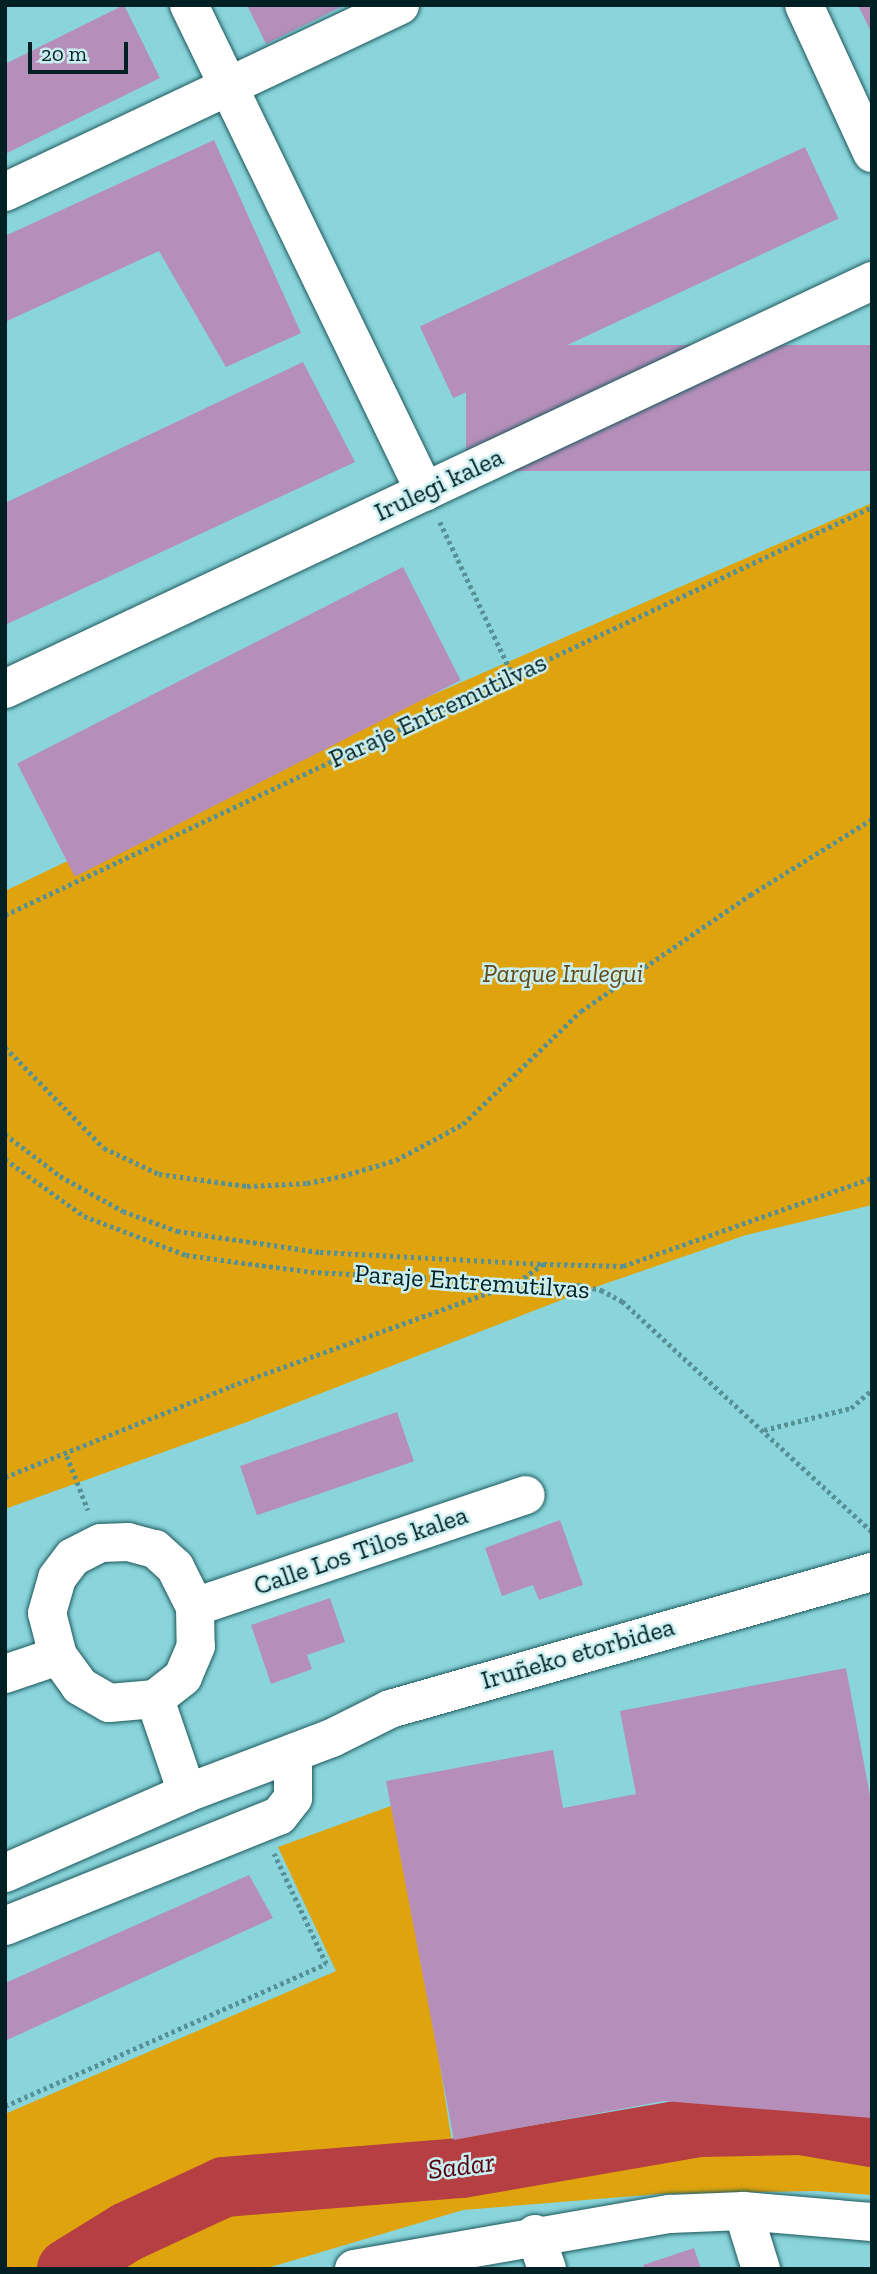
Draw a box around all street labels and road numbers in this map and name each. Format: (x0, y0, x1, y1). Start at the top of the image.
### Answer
street label: Irulegi kalea (370, 442, 508, 528)
street label: Paraje Entremutilvas (324, 647, 552, 775)
street label: Paraje Entremutilvas (353, 1258, 591, 1306)
street label: Calle Los Tilos kalea (250, 1500, 472, 1602)
street label: Iruñeko etorbidea (478, 1611, 678, 1697)

